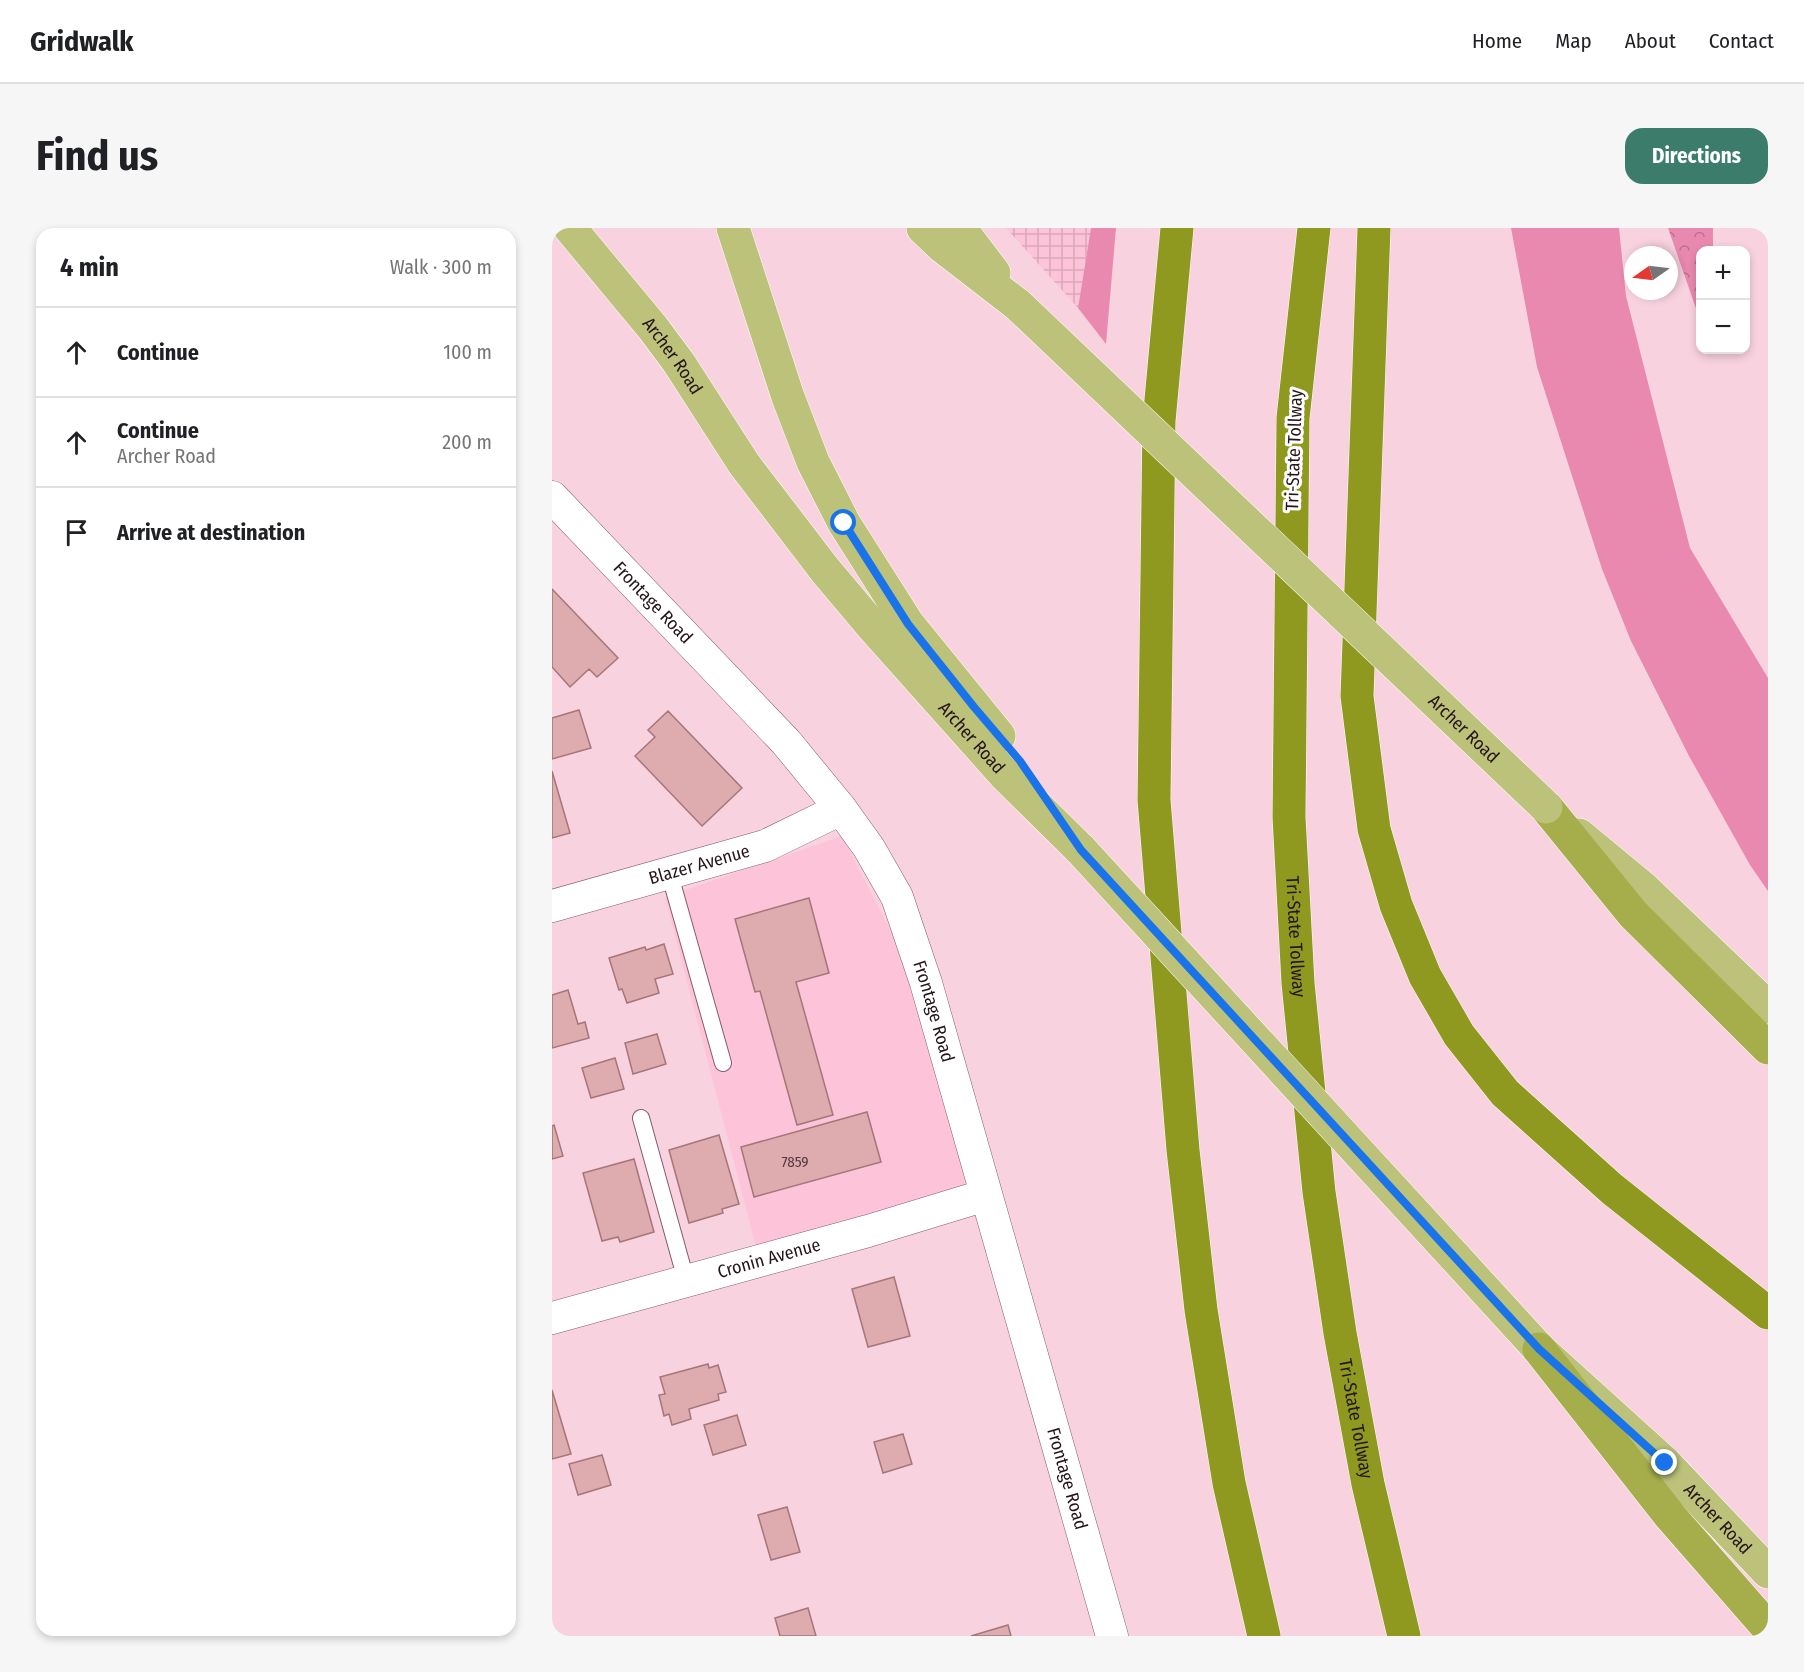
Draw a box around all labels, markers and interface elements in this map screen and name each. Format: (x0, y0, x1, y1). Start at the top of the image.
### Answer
text: Gridwalk (30, 25, 134, 58)
text: Home (1472, 28, 1522, 54)
text: Map (1555, 28, 1592, 54)
text: About (1625, 28, 1676, 54)
text: Contact (1709, 28, 1774, 54)
button: Directions (1625, 128, 1768, 184)
text: Find us (36, 131, 158, 181)
north arrow (1624, 246, 1678, 300)
map controls (1696, 246, 1750, 354)
button: + (1696, 246, 1750, 300)
text: 4 min (60, 252, 119, 283)
text: Walk · 300 m (390, 255, 492, 279)
button: − (1696, 300, 1750, 354)
street label: Archer Road (638, 313, 707, 398)
icon: ahead (60, 336, 93, 369)
text: Continue (117, 339, 199, 366)
text: 100 m (443, 340, 492, 364)
street label: Tri-State Tollway (1281, 389, 1307, 511)
text: Continue (117, 417, 199, 444)
icon: ahead (60, 426, 93, 459)
text: 200 m (442, 430, 492, 454)
text: Archer Road (117, 444, 216, 468)
route start (830, 509, 856, 535)
icon: arrive (60, 516, 93, 549)
text: Arrive at destination (117, 519, 305, 546)
street label: Frontage Road (609, 557, 697, 648)
street label: Archer Road (1424, 690, 1504, 767)
street label: Archer Road (934, 697, 1010, 778)
street label: Blazer Avenue (646, 840, 752, 889)
street label: Tri-State Tollway (1281, 875, 1310, 998)
street label: Frontage Road (908, 957, 959, 1065)
house number: 7859 (781, 1153, 809, 1171)
street label: Cronin Avenue (715, 1234, 823, 1283)
street label: Tri-State Tollway (1334, 1357, 1378, 1480)
street label: Frontage Road (1042, 1425, 1092, 1532)
route end (1651, 1449, 1677, 1475)
street label: Archer Road (1679, 1479, 1756, 1559)

